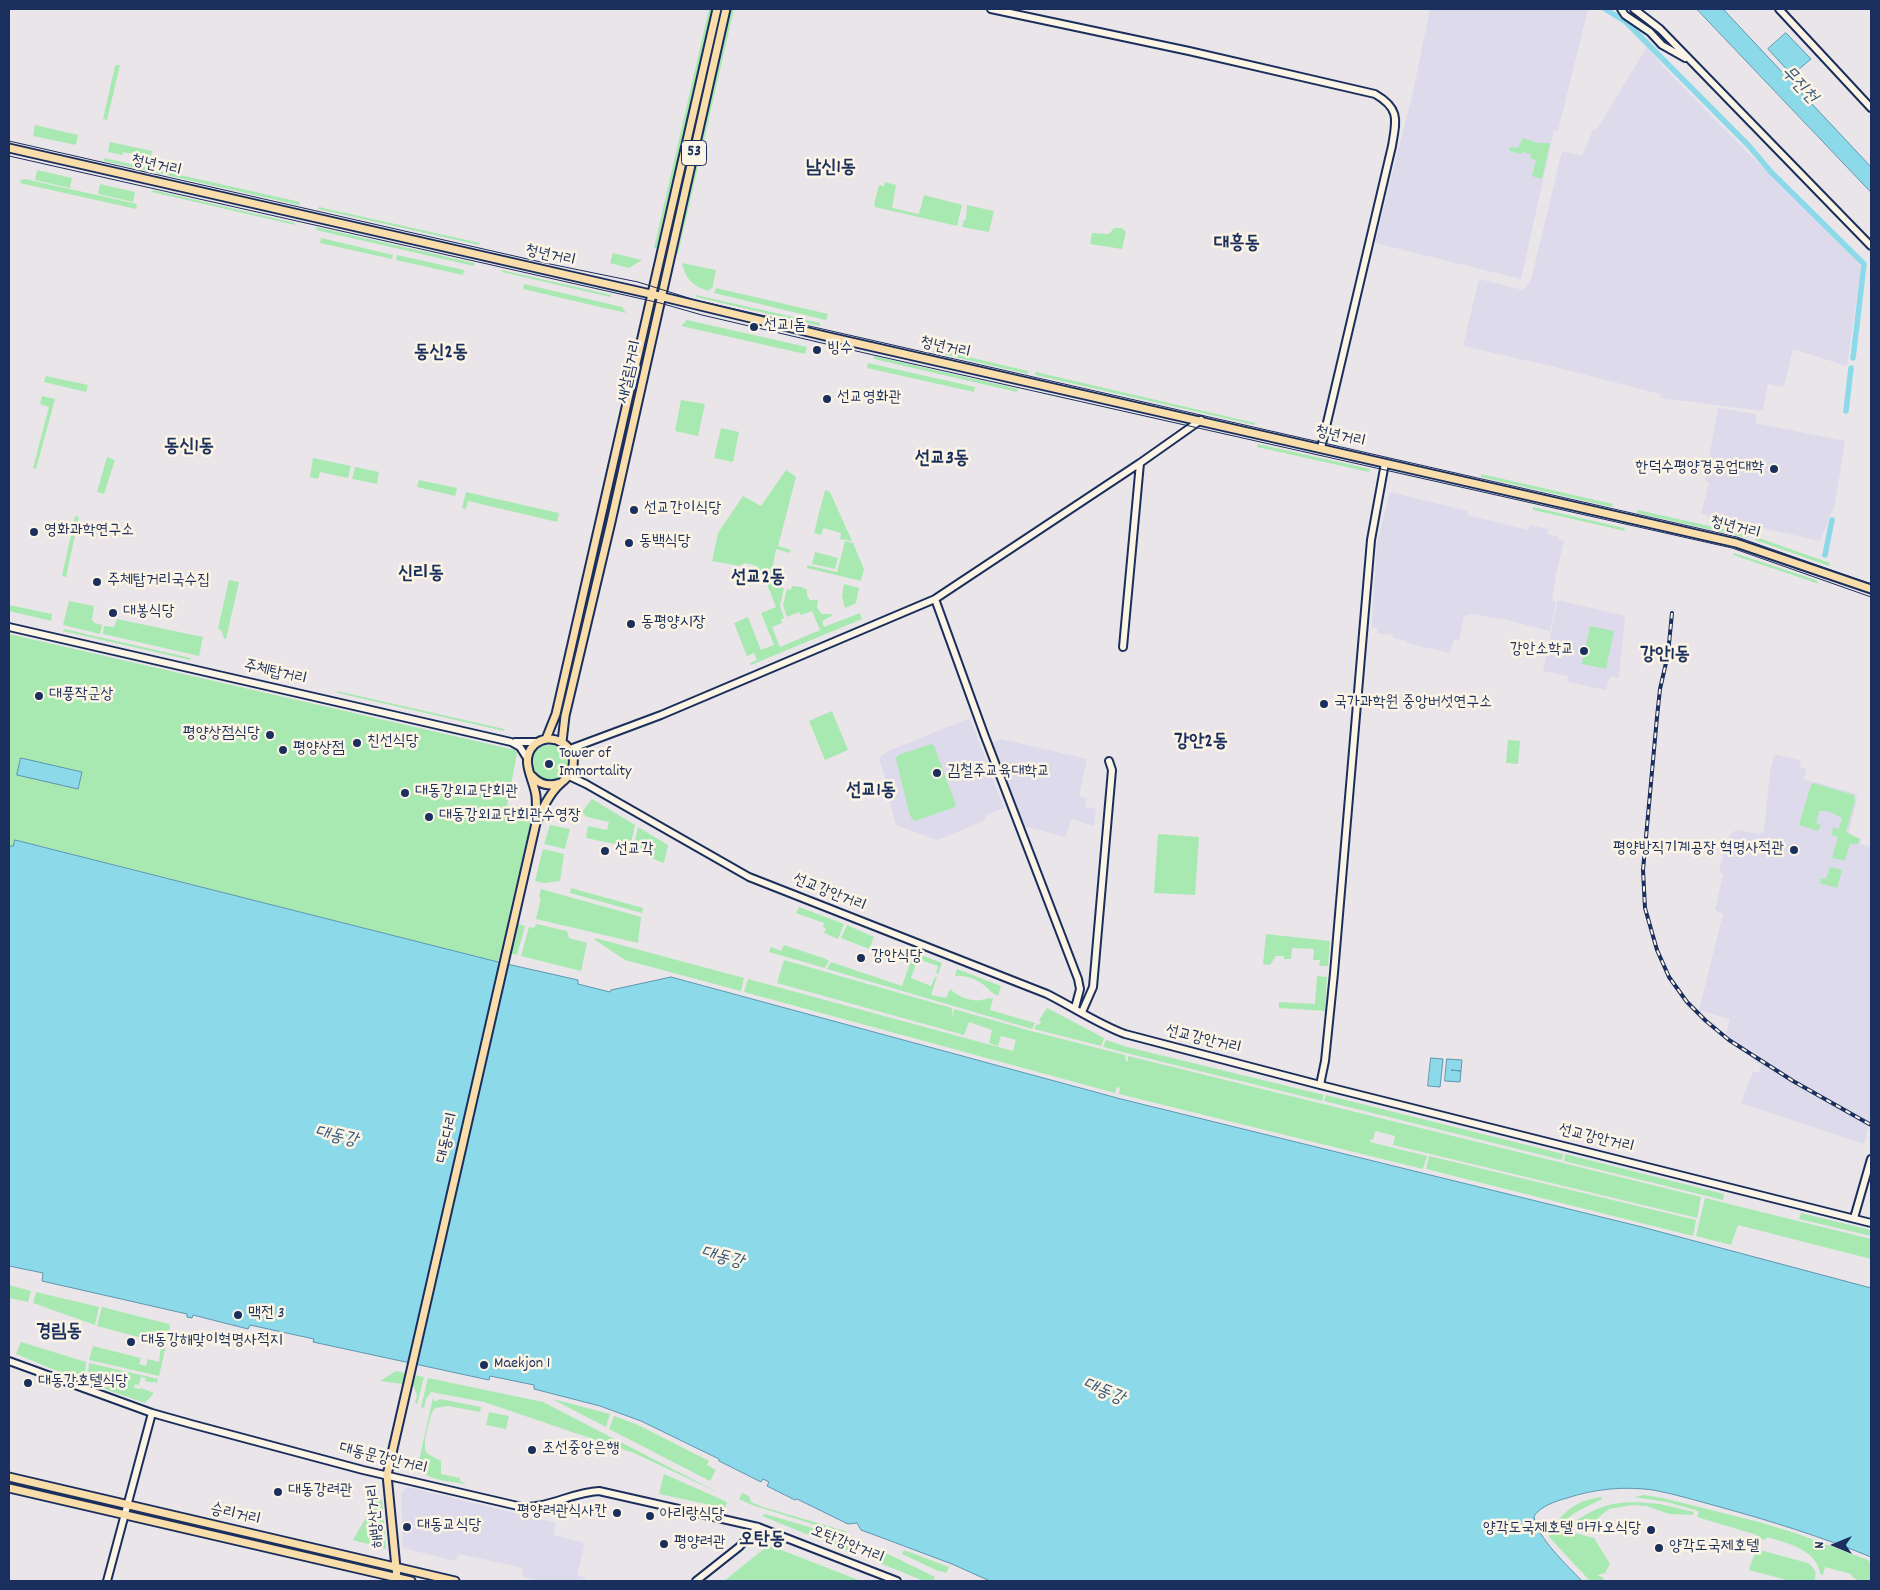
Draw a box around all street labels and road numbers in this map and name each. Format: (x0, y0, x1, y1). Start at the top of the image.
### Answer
road number: 53 (682, 140, 706, 166)
street label: 청년거리 (129, 152, 183, 182)
street label: 청년거리 (523, 242, 577, 272)
street label: 청년거리 (918, 334, 972, 364)
street label: 새살림거리 (614, 338, 648, 406)
street label: 청년거리 (1313, 423, 1367, 453)
street label: 청년거리 (1708, 513, 1762, 545)
street label: 주체탑거리 (241, 657, 309, 691)
street label: 선교강안거리 (790, 871, 868, 917)
street label: 선교강안거리 (1163, 1022, 1243, 1060)
street label: 대동다리 (434, 1111, 464, 1165)
street label: 선교강안거리 (1556, 1121, 1636, 1159)
street label: 대동문강안거리 (337, 1440, 429, 1480)
street label: 해방산거리 (365, 1483, 389, 1549)
street label: 승리거리 (208, 1501, 262, 1531)
street label: 오탄강안거리 (808, 1523, 886, 1569)

